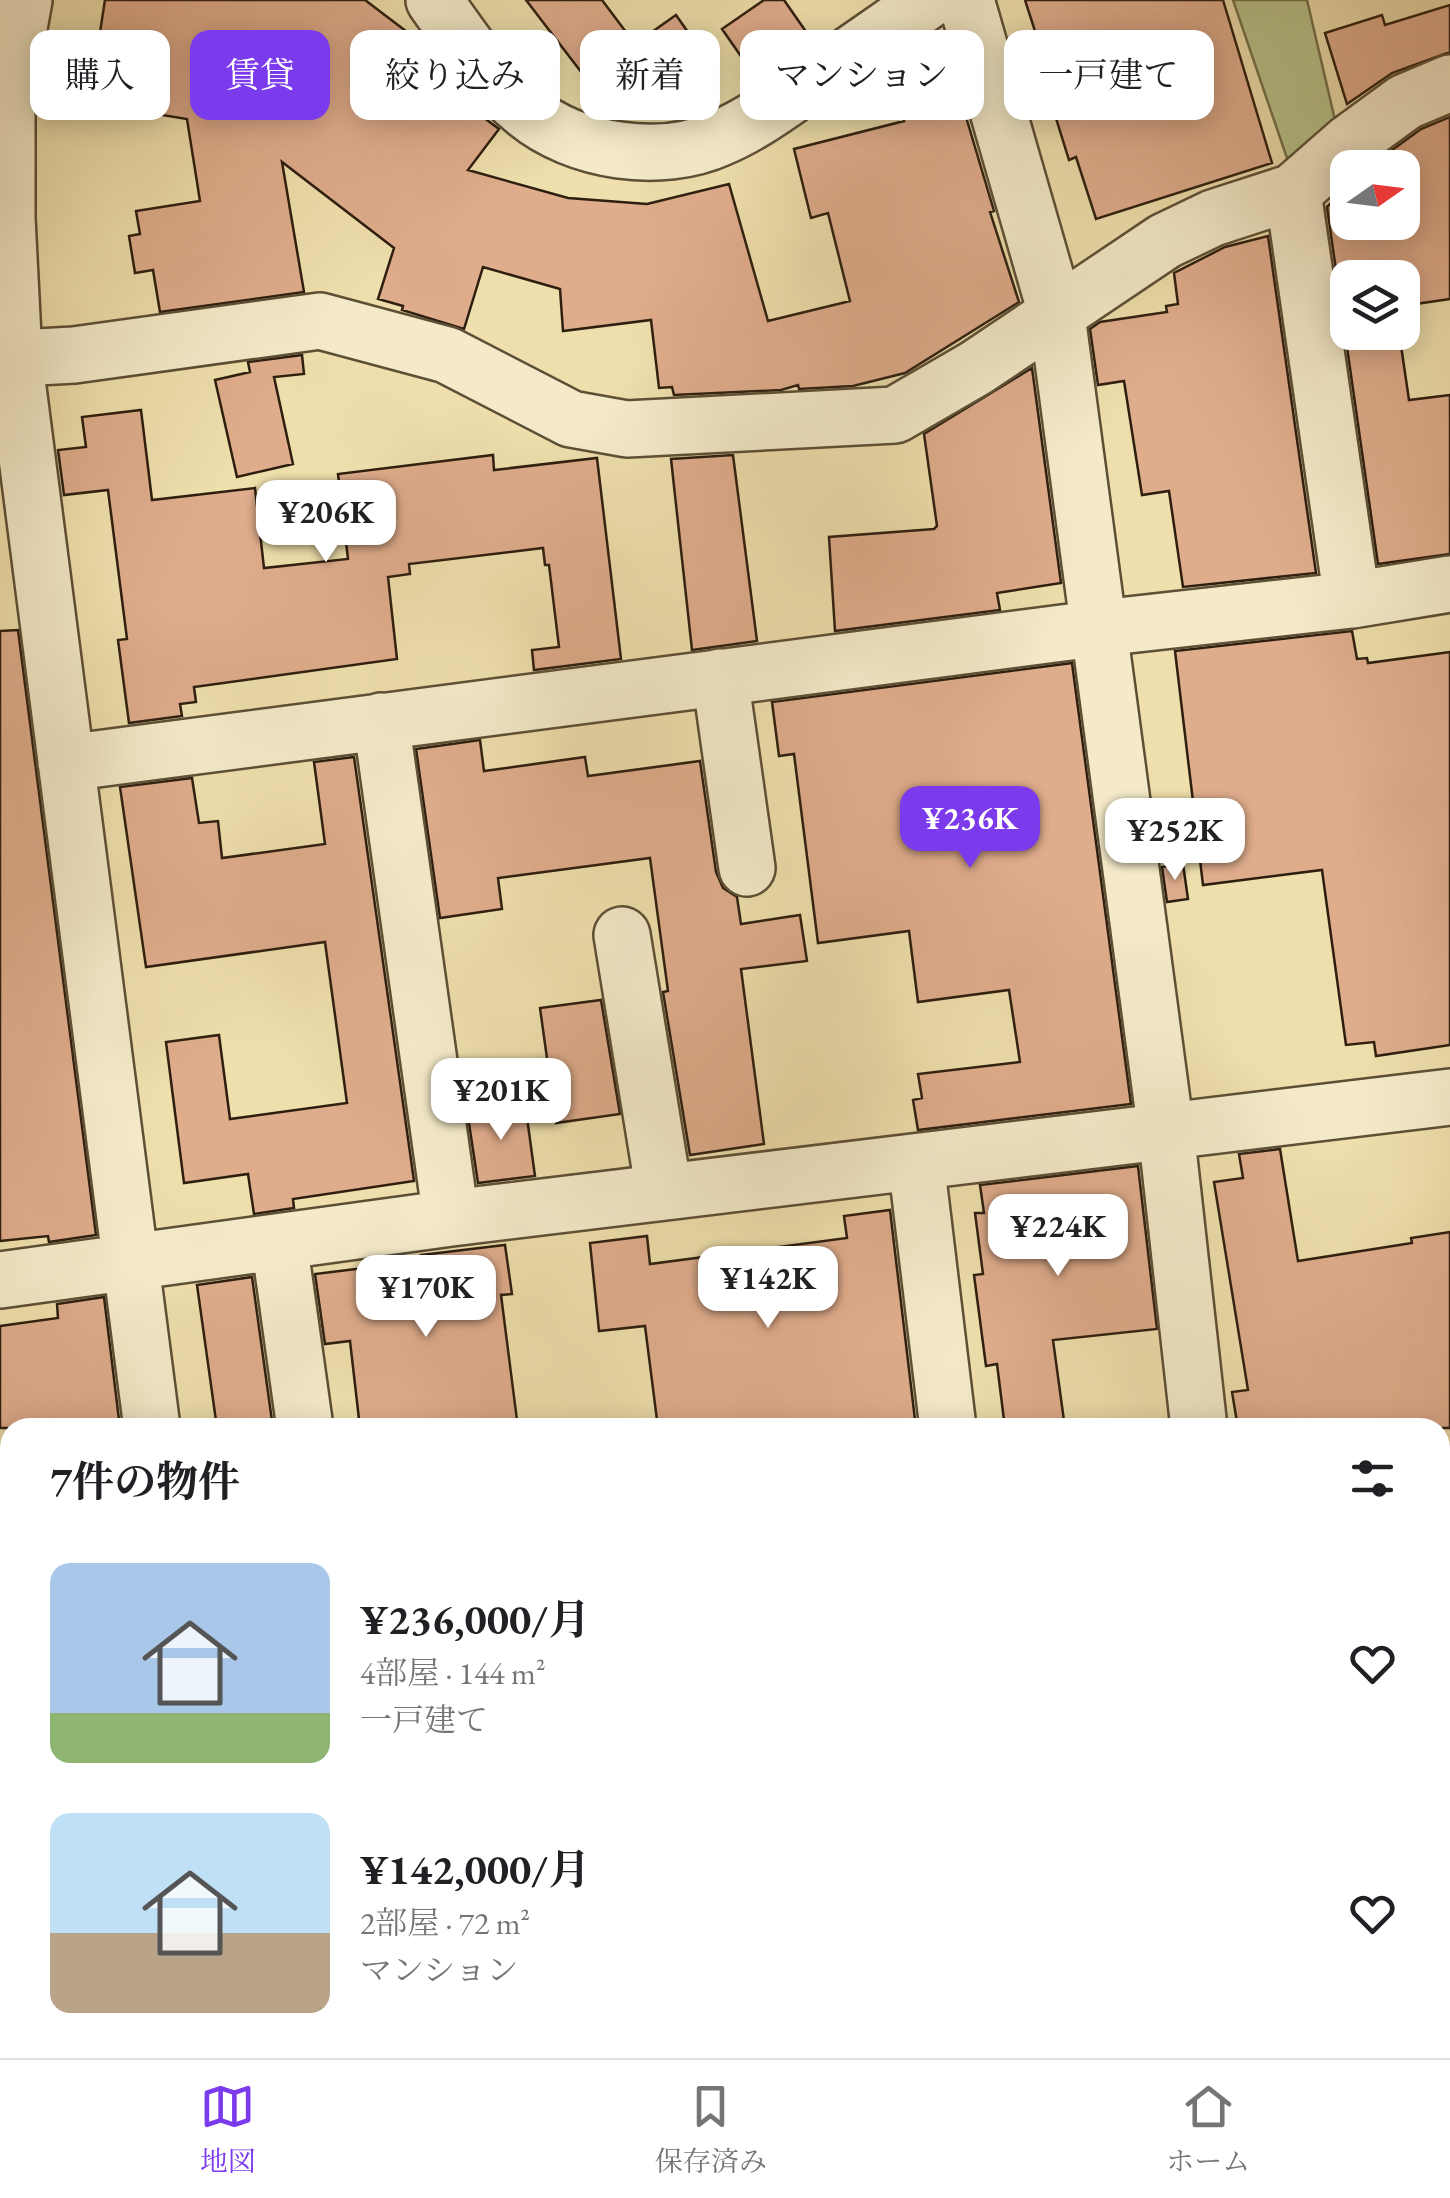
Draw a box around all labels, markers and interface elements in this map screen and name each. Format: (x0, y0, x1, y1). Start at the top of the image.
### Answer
chip: 購入 (30, 30, 170, 120)
chip: 賃貸 (190, 30, 330, 120)
chip: 絞り込み (350, 30, 560, 120)
chip: 新着 (580, 30, 720, 120)
chip: マンション (740, 30, 984, 120)
chip: 一戸建て (1004, 30, 1214, 120)
north arrow (1330, 150, 1420, 240)
map controls (1330, 150, 1420, 350)
button: layers (1330, 260, 1420, 350)
pin: ¥206K (256, 480, 396, 565)
text: ¥206K (278, 491, 374, 533)
pin: ¥236K (900, 786, 1040, 871)
text: ¥236K (922, 797, 1018, 839)
pin: ¥252K (1105, 798, 1245, 883)
text: ¥252K (1127, 809, 1223, 851)
pin: ¥201K (431, 1058, 571, 1143)
text: ¥201K (453, 1069, 549, 1111)
pin: ¥224K (988, 1194, 1128, 1279)
text: ¥224K (1010, 1205, 1106, 1247)
pin: ¥142K (698, 1246, 838, 1331)
pin: ¥170K (356, 1255, 496, 1340)
text: ¥142K (720, 1257, 816, 1299)
text: ¥170K (378, 1266, 474, 1308)
icon: filters (1345, 1451, 1400, 1506)
text: 7件の物件 (50, 1454, 240, 1509)
text: ¥236,000/月 (360, 1592, 590, 1647)
icon: home (130, 1603, 250, 1723)
icon: heart (1345, 1636, 1400, 1691)
text: 4部屋 · 144 m² (360, 1652, 546, 1694)
text: 一戸建て (360, 1699, 488, 1741)
text: ¥142,000/月 (360, 1842, 590, 1897)
icon: home (130, 1853, 250, 1973)
icon: heart (1345, 1886, 1400, 1941)
text: 2部屋 · 72 m² (360, 1902, 530, 1944)
text: マンション (360, 1949, 519, 1991)
tab: 地図 (200, 2079, 256, 2179)
tab: 保存済み (655, 2079, 767, 2179)
tab: ホーム (1166, 2079, 1250, 2179)

